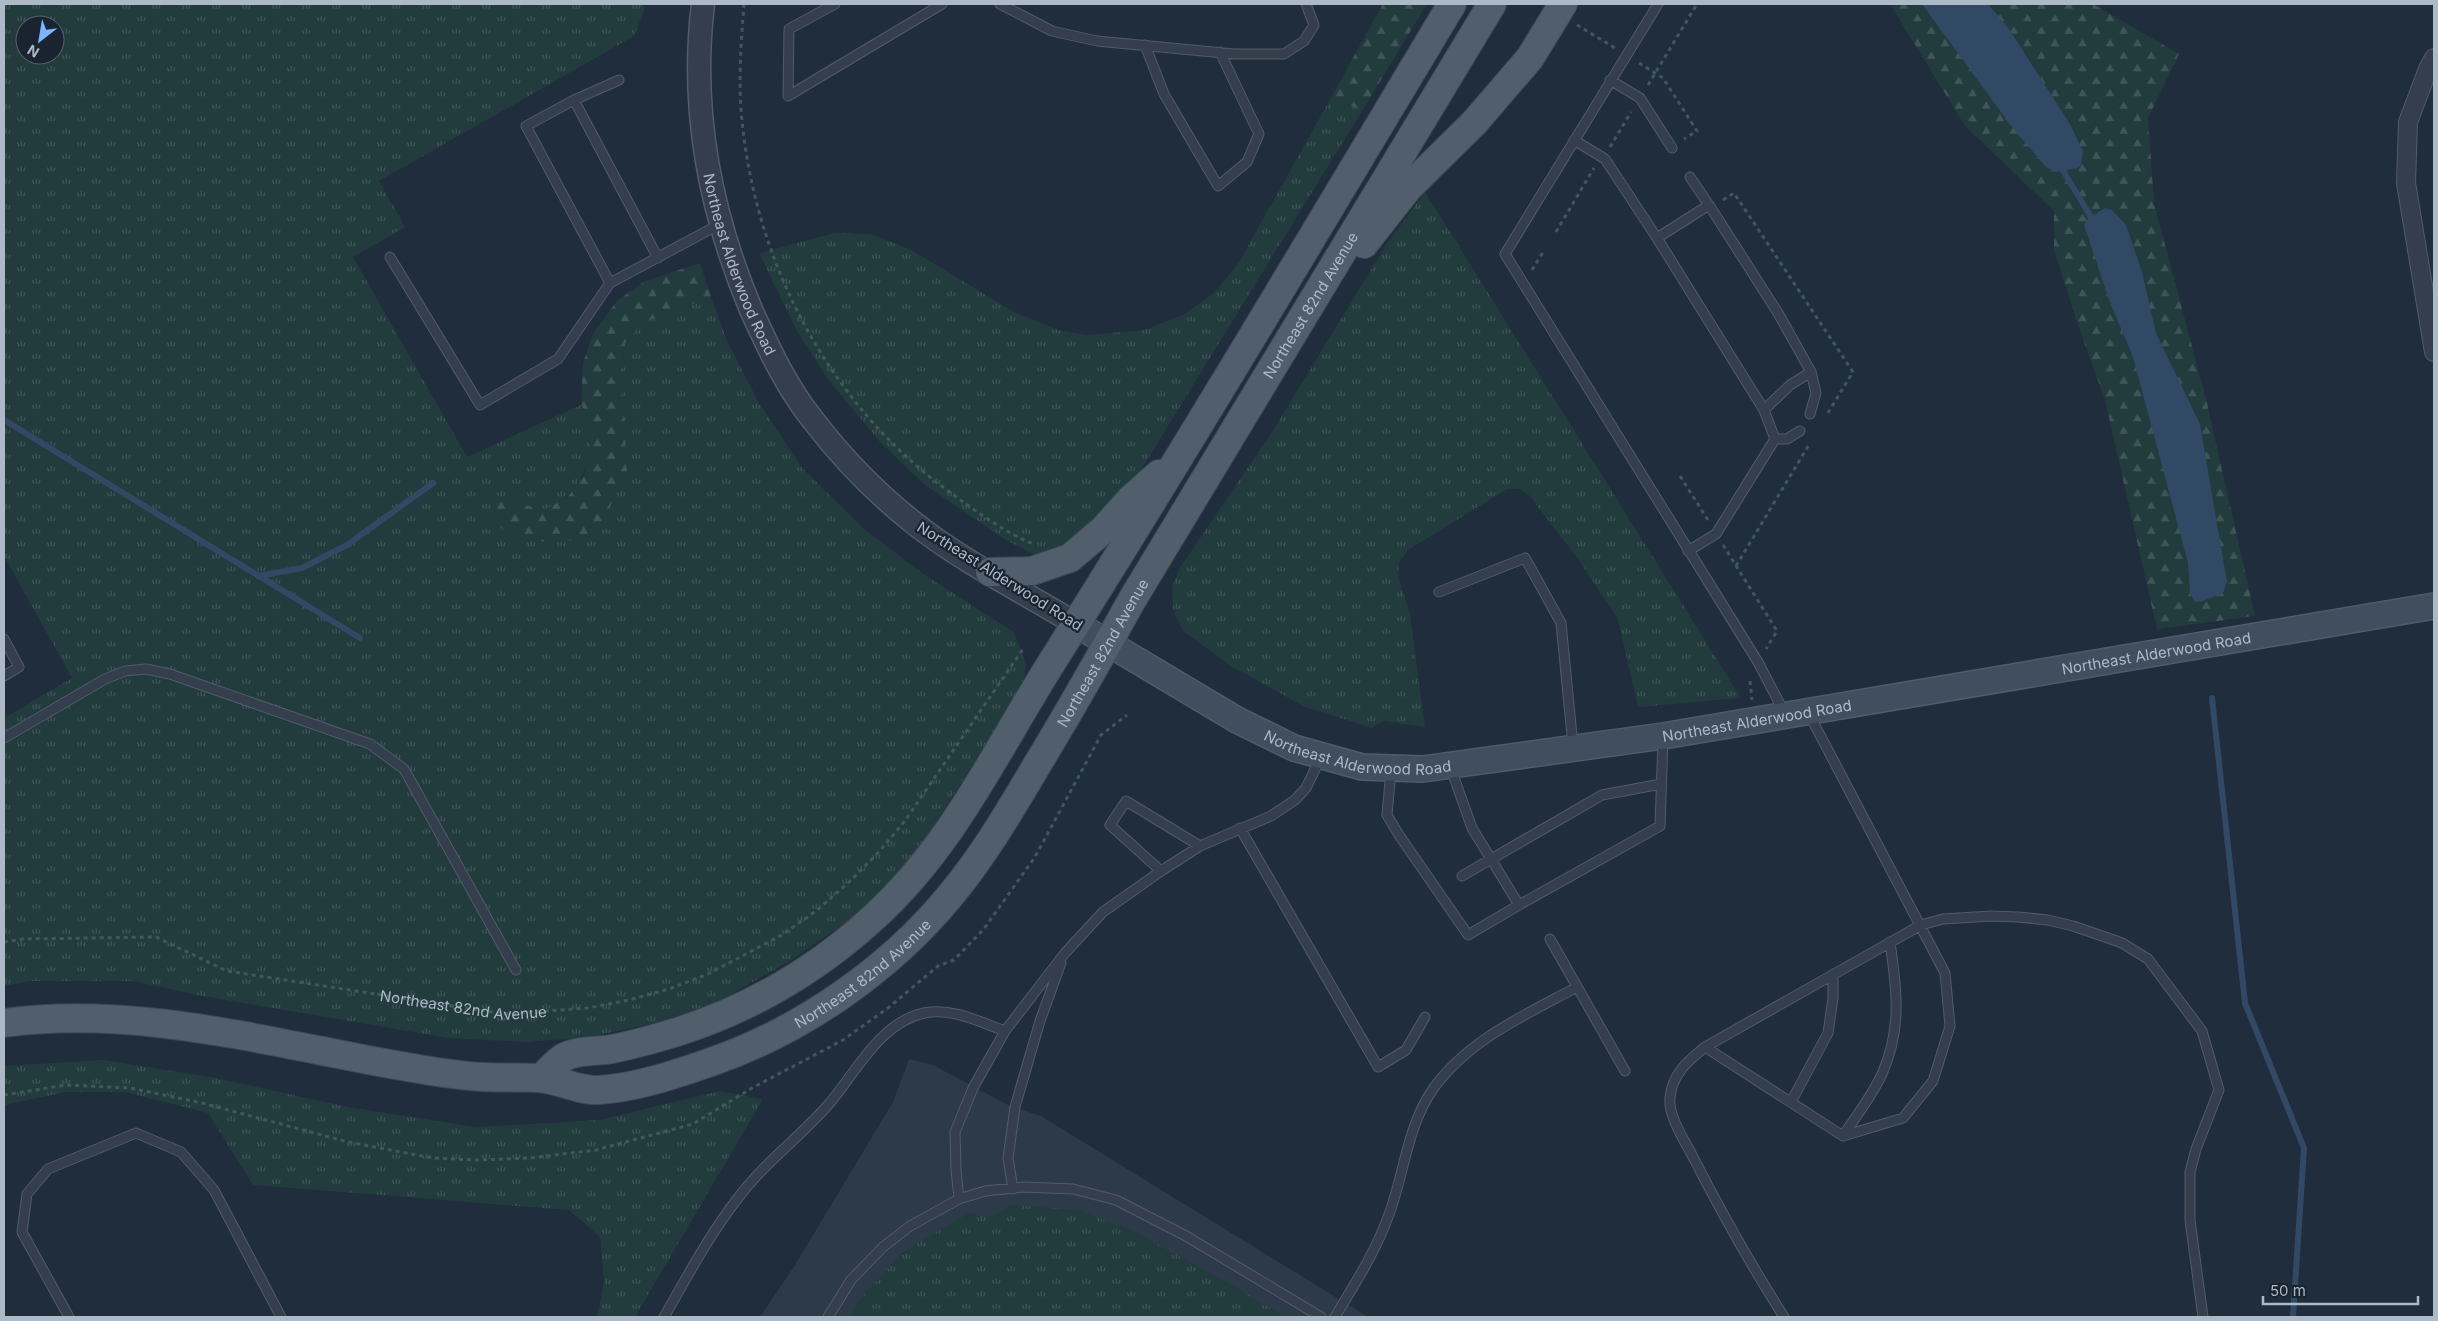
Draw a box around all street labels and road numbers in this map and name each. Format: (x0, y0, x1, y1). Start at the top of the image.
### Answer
street label: Northeast Alderwood Road (700, 171, 780, 358)
street label: Northeast 82nd Avenue (1259, 228, 1362, 382)
street label: Northeast Alderwood Road (914, 517, 1086, 635)
street label: Northeast 82nd Avenue (1052, 575, 1152, 730)
street label: Northeast Alderwood Road (2060, 628, 2252, 678)
street label: Northeast Alderwood Road (1661, 695, 1853, 745)
street label: Northeast Alderwood Road (1261, 725, 1452, 779)
street label: Northeast 82nd Avenue (791, 915, 935, 1032)
street label: Northeast 82nd Avenue (379, 985, 547, 1024)

